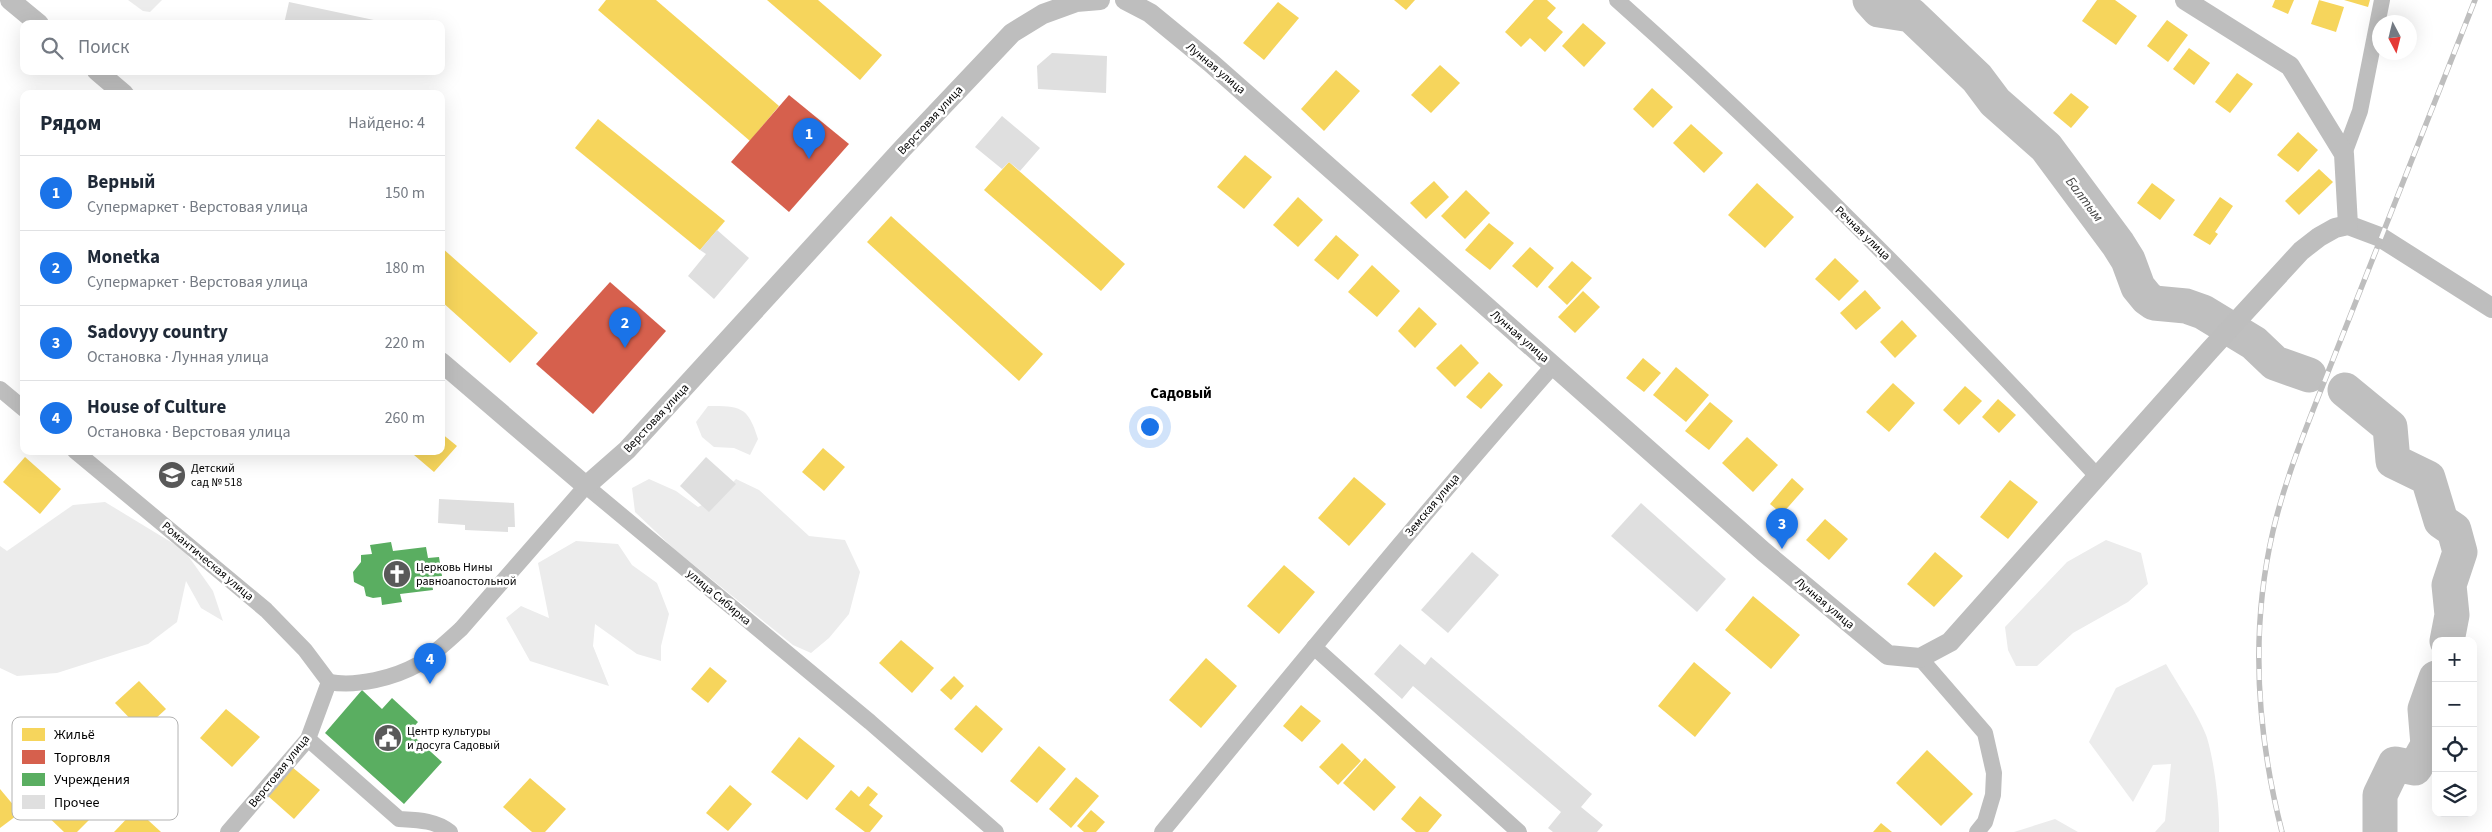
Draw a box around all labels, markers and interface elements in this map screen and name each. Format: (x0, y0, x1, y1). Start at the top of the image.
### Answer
north arrow (2372, 15, 2417, 60)
search box (20, 20, 445, 75)
icon: search (38, 34, 66, 62)
text: Поиск (78, 34, 129, 61)
street label: Лунная улица (1182, 38, 1249, 98)
street label: Верстовая улица (894, 82, 967, 159)
text: Рядом (40, 108, 101, 138)
text: Найдено: 4 (348, 112, 425, 134)
pin: 1 (793, 118, 825, 159)
text: Верный (87, 169, 155, 196)
water label: Балтым (2061, 173, 2108, 226)
text: 1 (52, 182, 60, 204)
text: 150 m (385, 182, 425, 204)
text: Супермаркет · Верстовая улица (87, 196, 308, 218)
street label: Речная улица (1831, 202, 1894, 264)
text: Monetka (87, 244, 160, 271)
text: 2 (52, 257, 60, 279)
text: 180 m (385, 257, 425, 279)
text: Супермаркет · Верстовая улица (87, 271, 308, 293)
street label: Лунная улица (1487, 306, 1553, 367)
pin: 2 (609, 307, 641, 348)
text: Sadovyy country (87, 319, 228, 346)
text: 3 (52, 332, 60, 354)
text: 220 m (385, 332, 425, 354)
text: Остановка · Лунная улица (87, 346, 269, 368)
street label: Верстовая улица (620, 380, 693, 457)
district label: Садовый (1150, 383, 1212, 404)
text: House of Culture (87, 394, 226, 421)
text: 4 (52, 407, 60, 429)
text: 260 m (385, 407, 425, 429)
your location (1137, 414, 1163, 440)
text: Остановка · Верстовая улица (87, 421, 291, 443)
school or university icon: Детский сад № 518 (157, 460, 187, 490)
place label: Детский сад № 518 (191, 460, 242, 491)
street label: Земская улица (1401, 470, 1464, 540)
pin: 3 (1766, 508, 1798, 549)
street label: Романтическая улица (158, 518, 257, 605)
church icon: Церковь Нины равноапостольной (382, 559, 412, 589)
place label: Церковь Нины равноапостольной (416, 559, 516, 590)
street label: улица Сибирка (683, 565, 755, 629)
street label: Лунная улица (1791, 573, 1858, 633)
map controls (2432, 637, 2477, 817)
button: + (2432, 637, 2477, 682)
pin: 4 (414, 643, 446, 684)
button: − (2432, 682, 2477, 727)
legend (12, 717, 178, 820)
public building icon: Центр культуры и досуга Садовый (373, 723, 403, 753)
place label: Центр культуры и досуга Садовый (407, 723, 500, 754)
text: Жильё (54, 725, 95, 745)
button: locate (2432, 727, 2477, 772)
street label: Верстовая улица (245, 731, 314, 811)
text: Торговля (54, 748, 110, 768)
text: Учреждения (54, 770, 130, 790)
button: layers (2432, 772, 2477, 817)
text: Прочее (54, 793, 99, 813)

